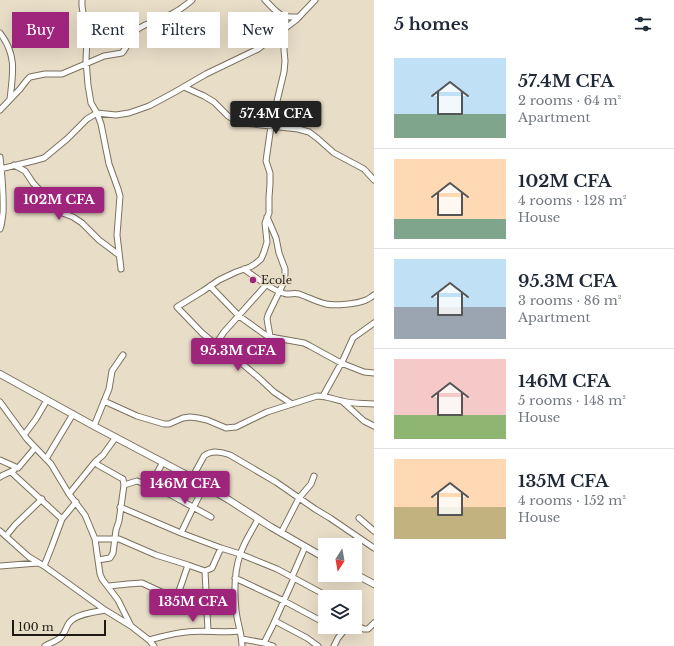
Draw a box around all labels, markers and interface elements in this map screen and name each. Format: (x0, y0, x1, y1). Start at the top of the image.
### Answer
chip: Buy (12, 12, 69, 48)
chip: Rent (77, 12, 139, 48)
chip: Filters (147, 12, 220, 48)
chip: New (228, 12, 288, 48)
icon: filters (632, 13, 654, 35)
text: 5 homes (394, 14, 469, 35)
text: 57.4M CFA (518, 71, 614, 92)
icon: home (426, 74, 474, 122)
text: 2 rooms · 64 m² (518, 92, 621, 109)
pin: 57.4M CFA (230, 101, 322, 135)
text: 57.4M CFA (239, 105, 313, 122)
text: Apartment (518, 109, 590, 126)
text: 102M CFA (518, 171, 612, 192)
icon: home (426, 175, 474, 223)
pin: 102M CFA (18, 187, 100, 221)
text: 102M CFA (23, 191, 95, 208)
text: 4 rooms · 128 m² (518, 192, 627, 209)
text: House (518, 209, 560, 226)
text: 95.3M CFA (518, 271, 617, 292)
place label: Ecole (261, 273, 292, 287)
marker: Ecole (248, 275, 258, 285)
icon: home (426, 275, 474, 323)
text: 3 rooms · 86 m² (518, 292, 621, 309)
text: Apartment (518, 309, 590, 326)
pin: 95.3M CFA (192, 338, 284, 372)
text: 95.3M CFA (200, 342, 276, 359)
text: 146M CFA (518, 371, 610, 392)
icon: home (426, 375, 474, 423)
text: 5 rooms · 148 m² (518, 392, 626, 409)
text: House (518, 409, 560, 426)
pin: 146M CFA (144, 471, 226, 505)
text: 135M CFA (518, 471, 609, 492)
text: 146M CFA (150, 475, 220, 492)
icon: home (426, 475, 474, 523)
text: 4 rooms · 152 m² (518, 492, 626, 509)
text: House (518, 509, 560, 526)
north arrow (318, 538, 362, 582)
map controls (318, 538, 362, 634)
pin: 135M CFA (152, 589, 234, 623)
button: layers (318, 590, 362, 634)
text: 135M CFA (158, 593, 228, 610)
scale bar (12, 618, 106, 637)
text: 100 m (18, 620, 54, 634)

